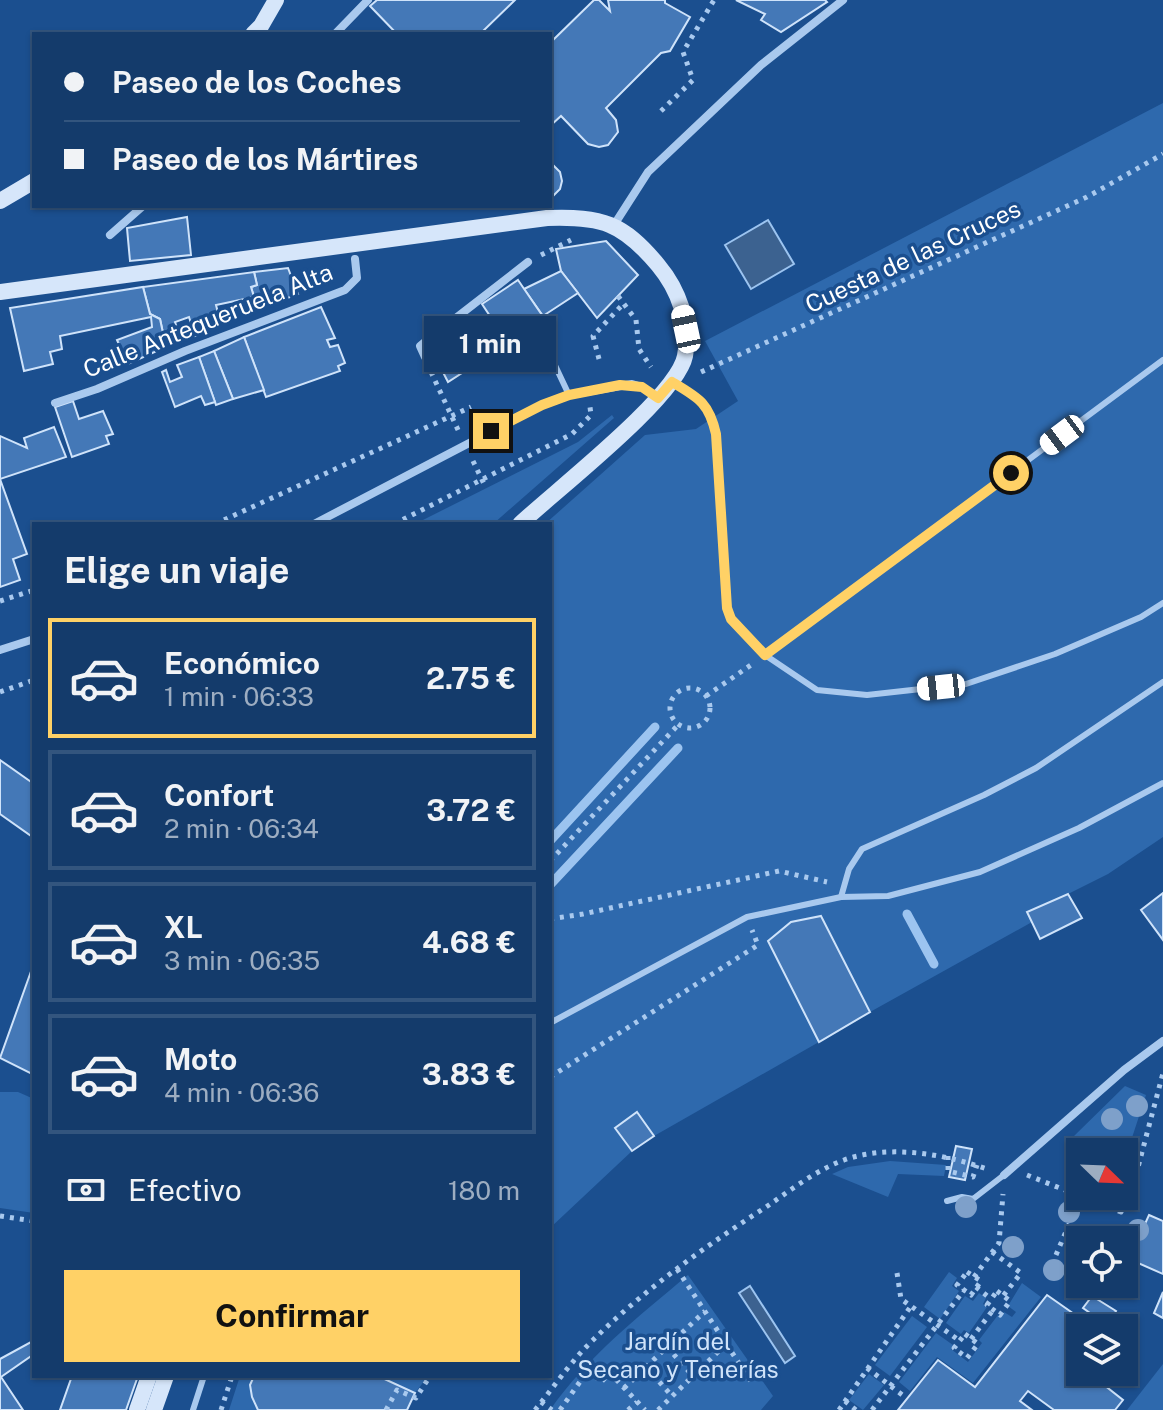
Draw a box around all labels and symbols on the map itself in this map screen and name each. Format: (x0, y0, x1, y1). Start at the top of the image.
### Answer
street label: Cuesta de las Cruces (801, 194, 1025, 318)
street label: Calle Antequeruela Alta (79, 257, 336, 383)
car (669, 303, 703, 355)
callout: 1 min (425, 315, 557, 371)
car (1036, 411, 1088, 459)
route end (473, 413, 509, 449)
route start (993, 455, 1029, 491)
car (916, 673, 966, 701)
north arrow (1066, 1138, 1138, 1210)
park label: Jardín del Secano y Tenerías (577, 1327, 779, 1383)

